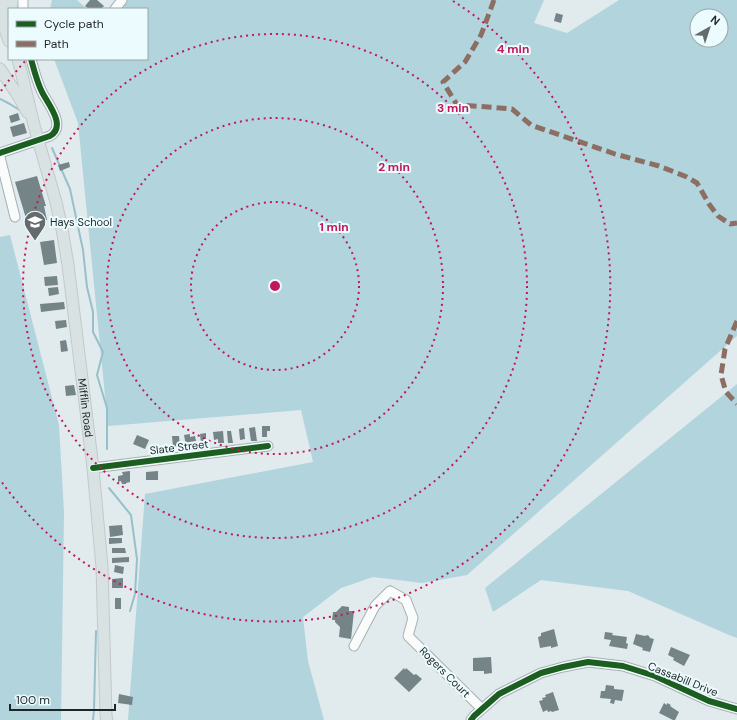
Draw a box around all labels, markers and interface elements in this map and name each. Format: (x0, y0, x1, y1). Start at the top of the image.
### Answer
legend (8, 8, 148, 60)
north arrow (689, 8, 729, 48)
text: N (708, 12, 723, 28)
text: Cycle path (44, 16, 104, 32)
text: Path (44, 36, 69, 52)
text: 4 min (497, 41, 529, 57)
text: 3 min (437, 100, 469, 116)
text: 2 min (378, 159, 410, 175)
school or university icon: Hays School (22, 209, 48, 242)
place label: Hays School (50, 215, 112, 229)
text: 1 min (319, 219, 349, 235)
centre of rings (268, 279, 282, 293)
street label: Mifflin Road (75, 377, 96, 438)
street label: Slate Street (149, 436, 209, 458)
street label: Rogers Court (417, 644, 473, 700)
street label: Cassabill Drive (646, 659, 720, 699)
scale bar (10, 686, 115, 712)
text: 100 m (16, 692, 50, 708)

